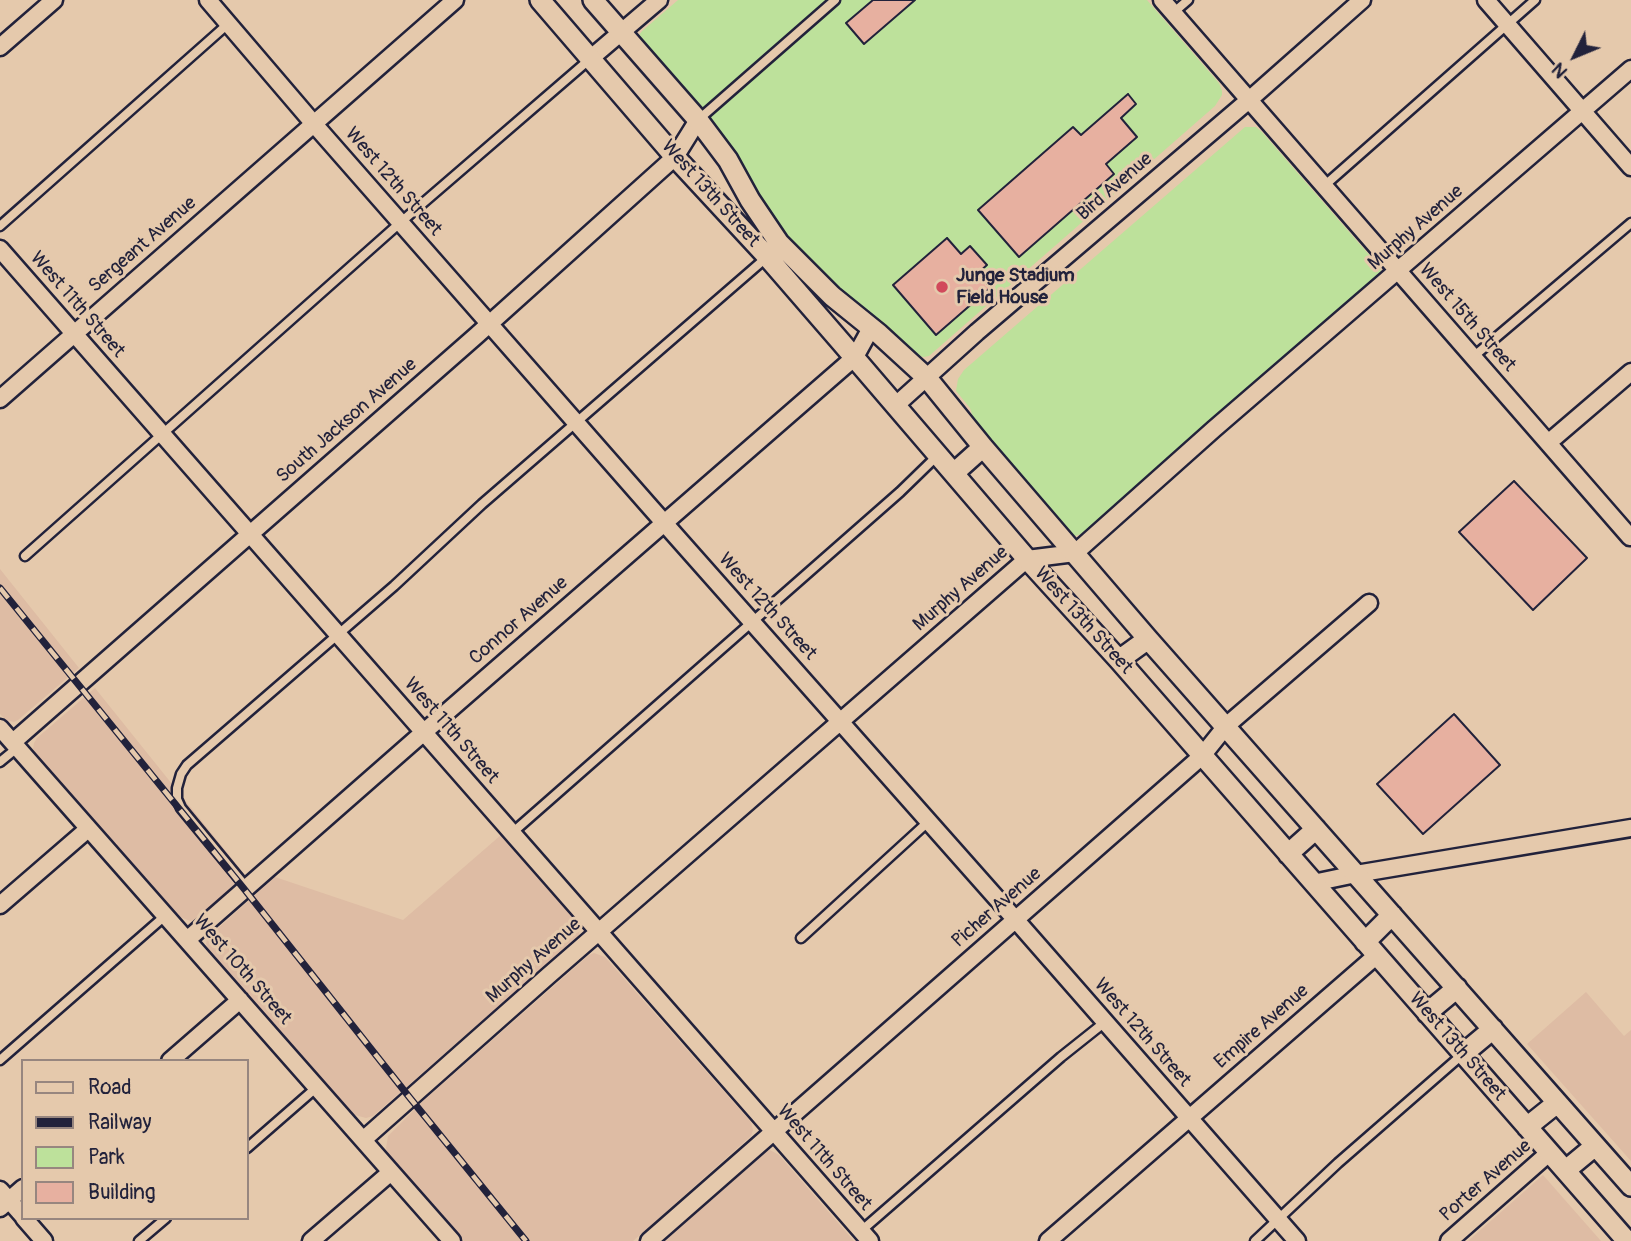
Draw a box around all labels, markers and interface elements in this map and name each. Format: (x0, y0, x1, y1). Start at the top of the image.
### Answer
north arrow (1540, 21, 1610, 91)
text: N (1546, 57, 1573, 83)
street label: West 12th Street (340, 123, 446, 241)
street label: West 13th Street (656, 136, 764, 252)
street label: Bird Avenue (1073, 148, 1157, 226)
street label: Murphy Avenue (1364, 181, 1468, 275)
street label: Sergeant Avenue (85, 192, 201, 298)
street label: West 11th Street (25, 247, 129, 363)
street label: West 15th Street (1414, 259, 1520, 377)
place label: Junge Stadium Field House (956, 265, 1075, 309)
marker: Junge Stadium Field House (934, 279, 950, 295)
street label: South Jackson Avenue (272, 354, 422, 488)
street label: Murphy Avenue (909, 542, 1013, 636)
street label: West 12th Street (713, 549, 821, 665)
street label: West 13th Street (1029, 563, 1137, 679)
street label: Connor Avenue (465, 572, 573, 670)
street label: West 11th Street (399, 673, 503, 789)
street label: Picher Avenue (948, 863, 1046, 953)
street label: West 10th Street (188, 910, 296, 1030)
street label: Murphy Avenue (482, 914, 586, 1008)
street label: West 12th Street (1089, 974, 1195, 1092)
street label: Empire Avenue (1210, 980, 1314, 1074)
street label: West 13th Street (1404, 988, 1510, 1106)
legend (21, 1059, 248, 1220)
text: Road (88, 1074, 132, 1101)
street label: West 11th Street (772, 1100, 876, 1216)
text: Railway (88, 1109, 152, 1136)
street label: Porter Avenue (1436, 1135, 1536, 1227)
text: Park (88, 1144, 125, 1171)
text: Building (88, 1179, 155, 1206)

